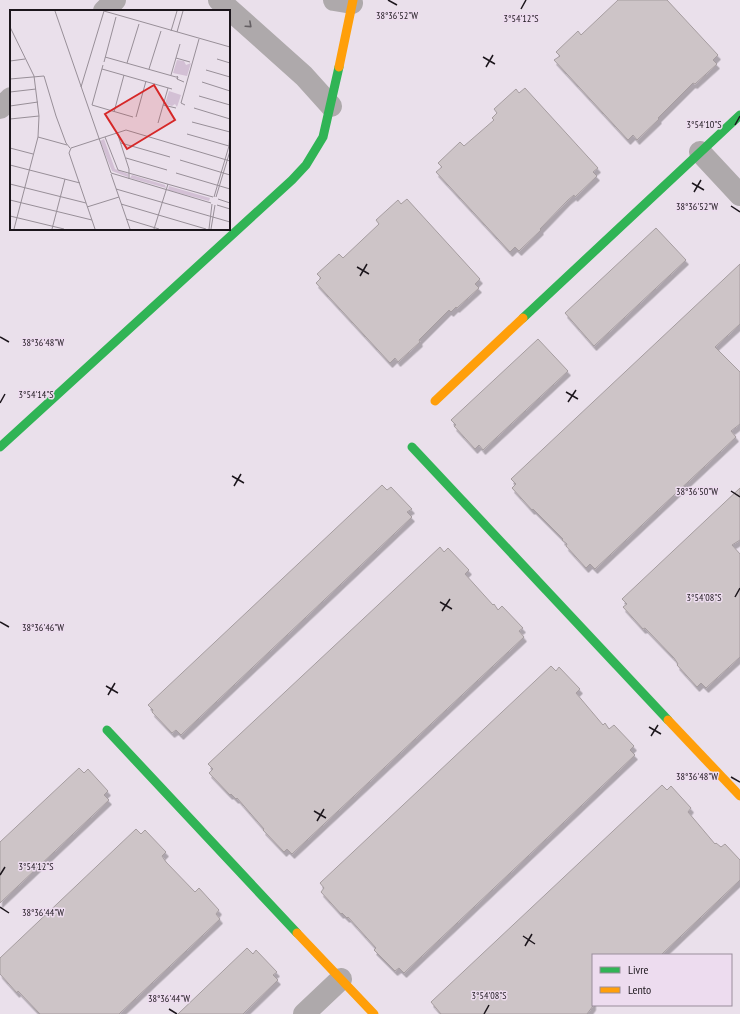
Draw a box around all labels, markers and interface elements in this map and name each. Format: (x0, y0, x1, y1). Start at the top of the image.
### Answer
text: 38°36'52"W (376, 9, 418, 22)
inset map (10, 10, 230, 230)
text: 3°54'12"S (504, 12, 538, 25)
one-way arrow (244, 21, 251, 28)
text: 3°54'10"S (687, 118, 721, 131)
text: 38°36'52"W (676, 200, 718, 213)
text: 38°36'48"W (22, 336, 64, 349)
text: 3°54'14"S (19, 388, 53, 401)
text: 38°36'50"W (676, 485, 718, 498)
text: 3°54'08"S (687, 591, 721, 604)
text: 38°36'46"W (22, 621, 64, 634)
text: 38°36'48"W (676, 770, 718, 783)
text: 3°54'12"S (19, 860, 53, 873)
text: 38°36'44"W (22, 906, 64, 919)
legend (592, 954, 732, 1006)
text: Livre (628, 962, 649, 977)
text: Lento (628, 982, 651, 997)
text: 3°54'08"S (472, 989, 506, 1002)
text: 38°36'44"W (148, 992, 190, 1005)

